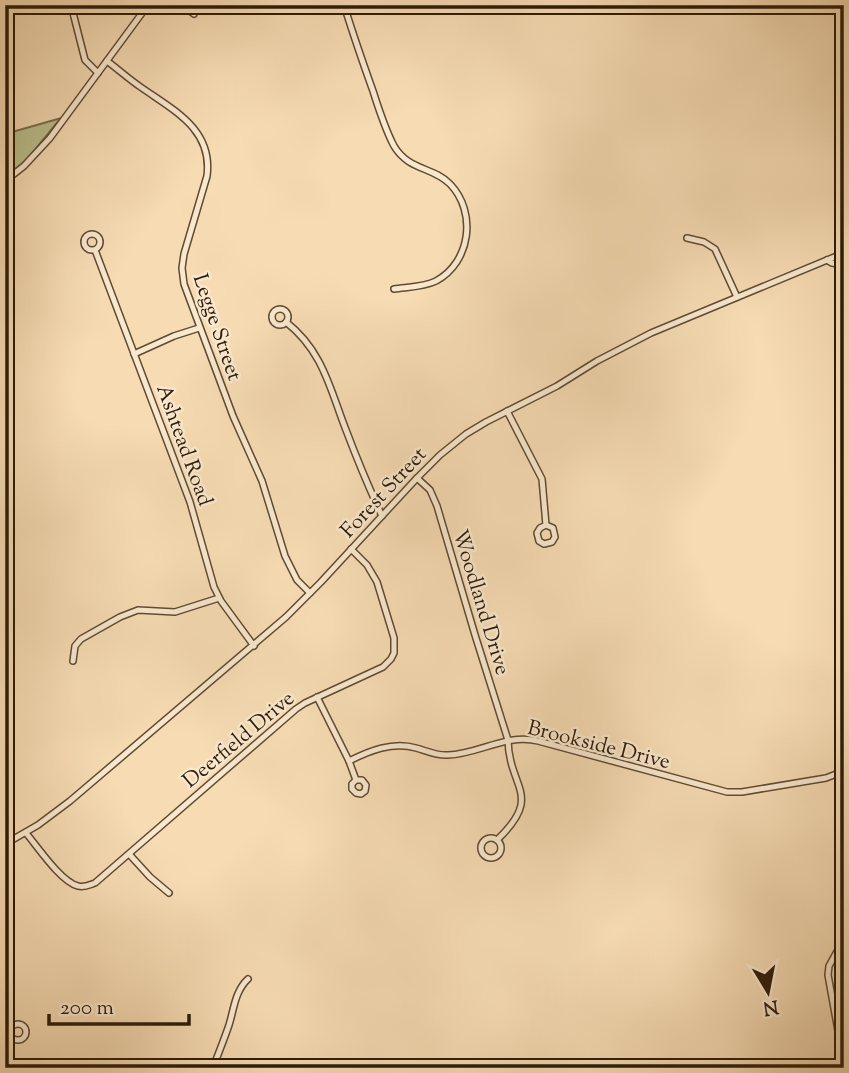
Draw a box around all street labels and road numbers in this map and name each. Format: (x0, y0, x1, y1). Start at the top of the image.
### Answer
street label: Legge Street (184, 270, 248, 385)
street label: Ashtead Road (147, 381, 219, 511)
street label: Forest Street (334, 441, 435, 546)
street label: Woodland Drive (444, 526, 516, 679)
street label: Deerfield Drive (177, 685, 302, 796)
street label: Brookside Drive (524, 714, 673, 778)

